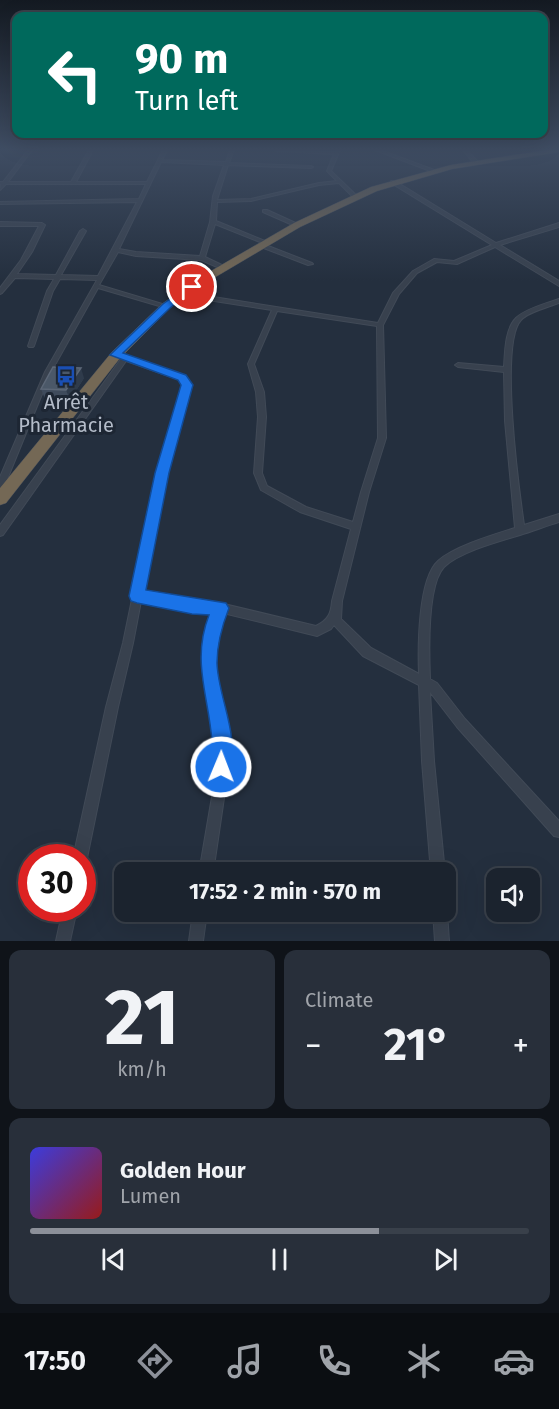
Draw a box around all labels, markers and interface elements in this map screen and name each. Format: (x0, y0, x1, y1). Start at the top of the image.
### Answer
text: 90 m (135, 34, 229, 84)
icon: left (36, 36, 114, 114)
text: Turn left (135, 85, 238, 117)
pin (166, 261, 217, 312)
icon: arrive (175, 270, 208, 303)
bus stop icon: Arrêt Pharmacie (54, 364, 78, 388)
place label: Arrêt Pharmacie (18, 390, 114, 437)
position arrow (189, 735, 253, 799)
speed limit sign: 30 (18, 844, 96, 922)
map controls (486, 868, 540, 922)
button: sound (486, 868, 540, 922)
text: 17:52 · 2 min · 570 m (189, 878, 381, 905)
text: 21 (105, 971, 179, 1065)
text: Climate (305, 988, 373, 1012)
text: 21° (384, 1018, 450, 1072)
text: − (305, 1026, 322, 1066)
text: + (513, 1026, 529, 1066)
text: km/h (117, 1057, 167, 1081)
text: Golden Hour (120, 1157, 246, 1184)
text: Lumen (120, 1184, 181, 1208)
icon: previous (97, 1243, 130, 1276)
icon: pause (263, 1243, 296, 1276)
icon: next (429, 1243, 462, 1276)
icon: directions (134, 1340, 176, 1382)
icon: music (224, 1340, 266, 1382)
icon: phone (313, 1340, 355, 1382)
icon: climate (403, 1340, 445, 1382)
icon: car (493, 1340, 535, 1382)
text: 17:50 (24, 1345, 86, 1377)

